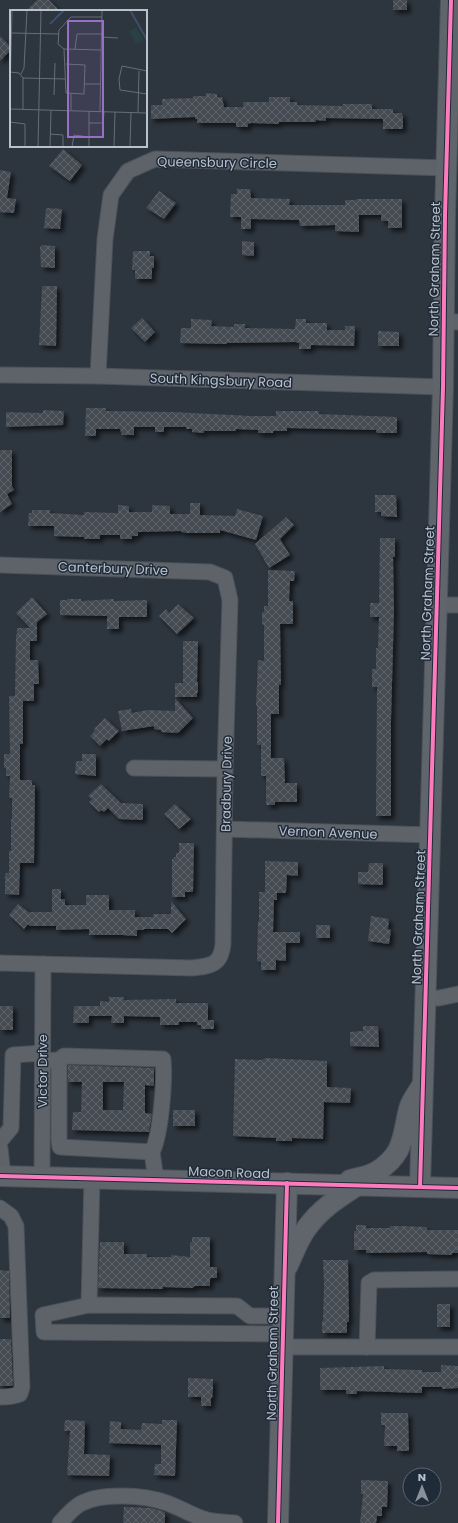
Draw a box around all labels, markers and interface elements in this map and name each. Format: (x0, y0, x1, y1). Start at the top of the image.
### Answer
inset map (10, 10, 147, 147)
street label: Queensbury Circle (157, 152, 277, 173)
street label: North Graham Street (424, 201, 445, 336)
street label: South Kingsbury Road (150, 369, 292, 392)
street label: North Graham Street (416, 525, 439, 661)
street label: Canterbury Drive (58, 557, 168, 580)
street label: Bradbury Drive (216, 736, 237, 832)
street label: Vernon Avenue (278, 821, 378, 844)
street label: North Graham Street (407, 849, 430, 985)
street label: Victor Drive (33, 1034, 52, 1108)
street label: Macon Road (188, 1162, 270, 1183)
street label: North Graham Street (262, 1285, 283, 1420)
north arrow (402, 1467, 442, 1507)
text: N (418, 1469, 426, 1485)

